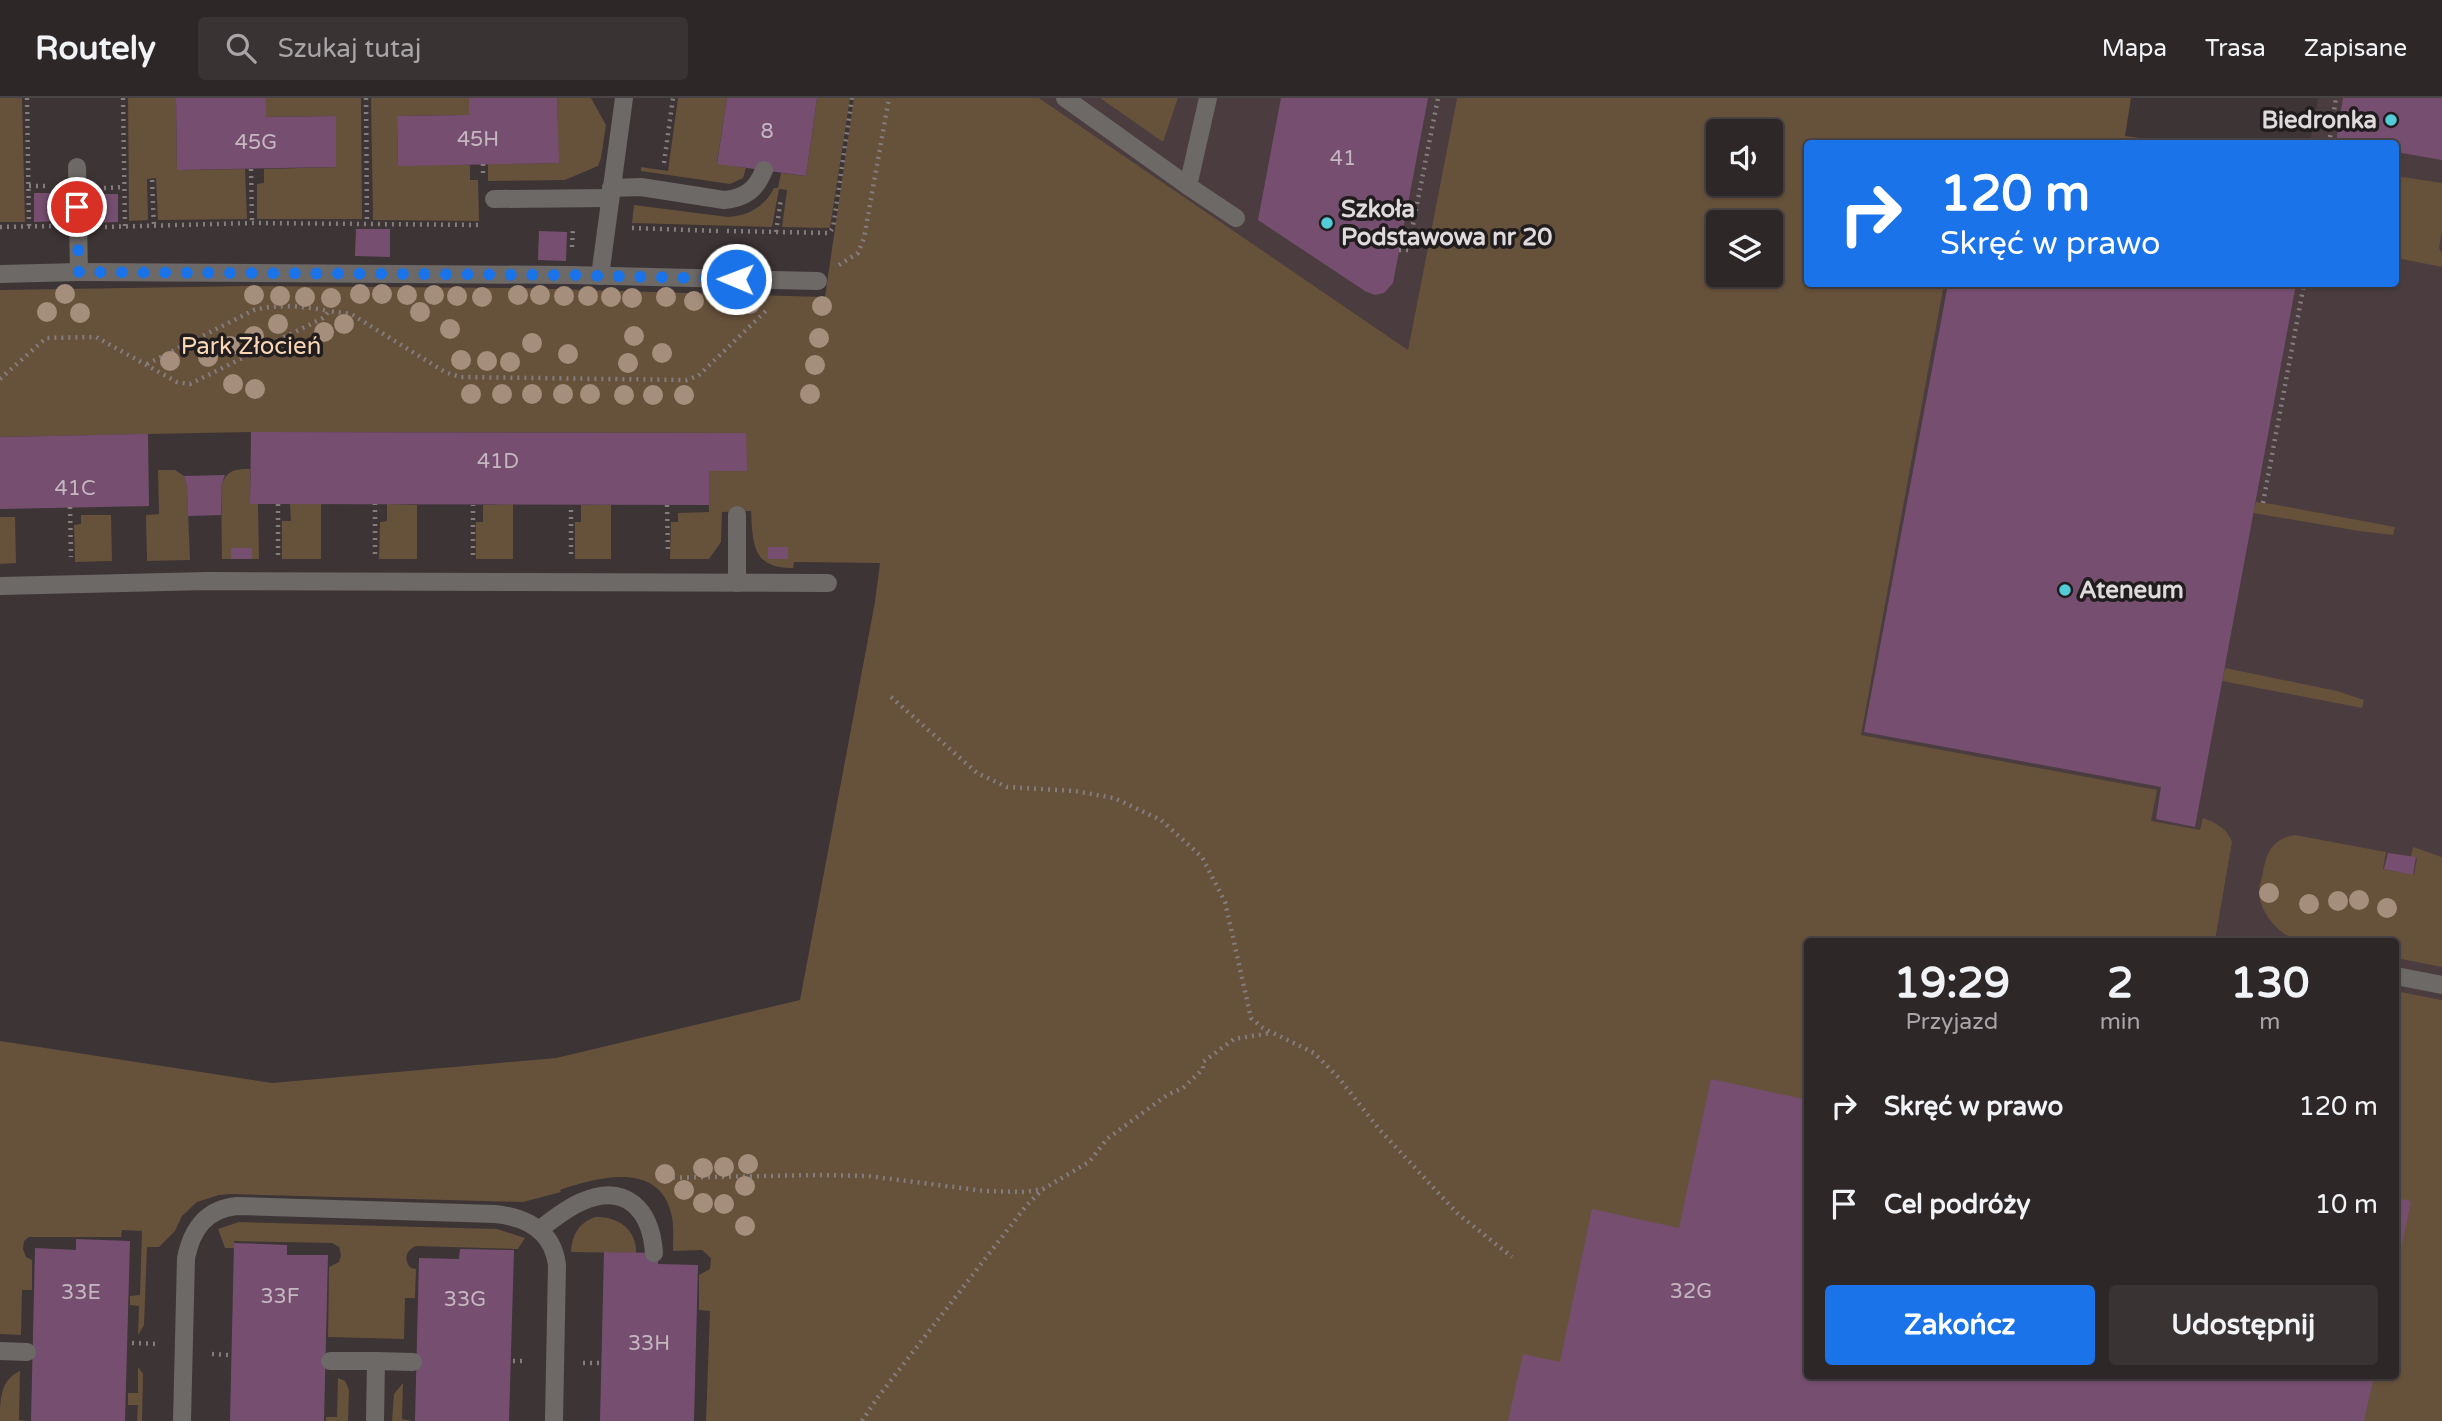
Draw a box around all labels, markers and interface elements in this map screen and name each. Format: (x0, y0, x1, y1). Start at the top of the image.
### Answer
search box (198, 17, 688, 80)
text: Routely (35, 29, 156, 68)
icon: search (222, 29, 260, 67)
text: Szukaj tutaj (278, 33, 421, 64)
text: Mapa (2102, 34, 2167, 63)
text: Trasa (2205, 34, 2266, 63)
text: Zapisane (2304, 34, 2407, 63)
place label: Biedronka (2261, 106, 2377, 135)
marker: Biedronka (2383, 112, 2399, 128)
house number: 8 (760, 119, 774, 144)
map controls (1706, 119, 1783, 287)
button: sound (1706, 119, 1783, 196)
house number: 45H (457, 127, 499, 152)
house number: 45G (235, 130, 277, 155)
house number: 41 (1330, 146, 1356, 171)
text: 120 m (1940, 165, 2090, 224)
icon: right (1825, 168, 1916, 259)
pin (47, 177, 107, 237)
icon: arrive (58, 188, 96, 226)
place label: Szkoła Podstawowa nr 20 (1341, 195, 1552, 252)
button: layers (1706, 210, 1783, 287)
marker: Szkoła Podstawowa nr 20 (1319, 215, 1335, 231)
text: Skręć w prawo (1940, 225, 2161, 263)
position arrow (699, 242, 773, 316)
park label: Park Złocień (181, 332, 321, 361)
house number: 41D (477, 449, 519, 474)
house number: 41C (55, 476, 95, 501)
place label: Ateneum (2079, 576, 2184, 605)
marker: Ateneum (2057, 582, 2073, 598)
text: 19:29 (1894, 958, 2010, 1009)
text: 2 (2107, 958, 2133, 1009)
text: 130 (2230, 958, 2309, 1009)
text: Przyjazd (1906, 1008, 1998, 1036)
text: min (2100, 1008, 2141, 1036)
text: m (2259, 1008, 2280, 1036)
icon: right (1825, 1087, 1863, 1125)
text: Skręć w prawo (1884, 1091, 2063, 1122)
text: 120 m (2298, 1091, 2378, 1122)
icon: arrive (1825, 1185, 1863, 1223)
text: Cel podróży (1884, 1189, 2031, 1220)
text: 10 m (2315, 1189, 2378, 1220)
house number: 32G (1670, 1279, 1712, 1304)
house number: 33E (61, 1280, 101, 1305)
house number: 33F (260, 1284, 300, 1309)
button: Zakończ (1825, 1285, 2095, 1365)
button: Udostępnij (2109, 1285, 2378, 1365)
house number: 33G (444, 1287, 486, 1312)
house number: 33H (628, 1331, 670, 1356)

